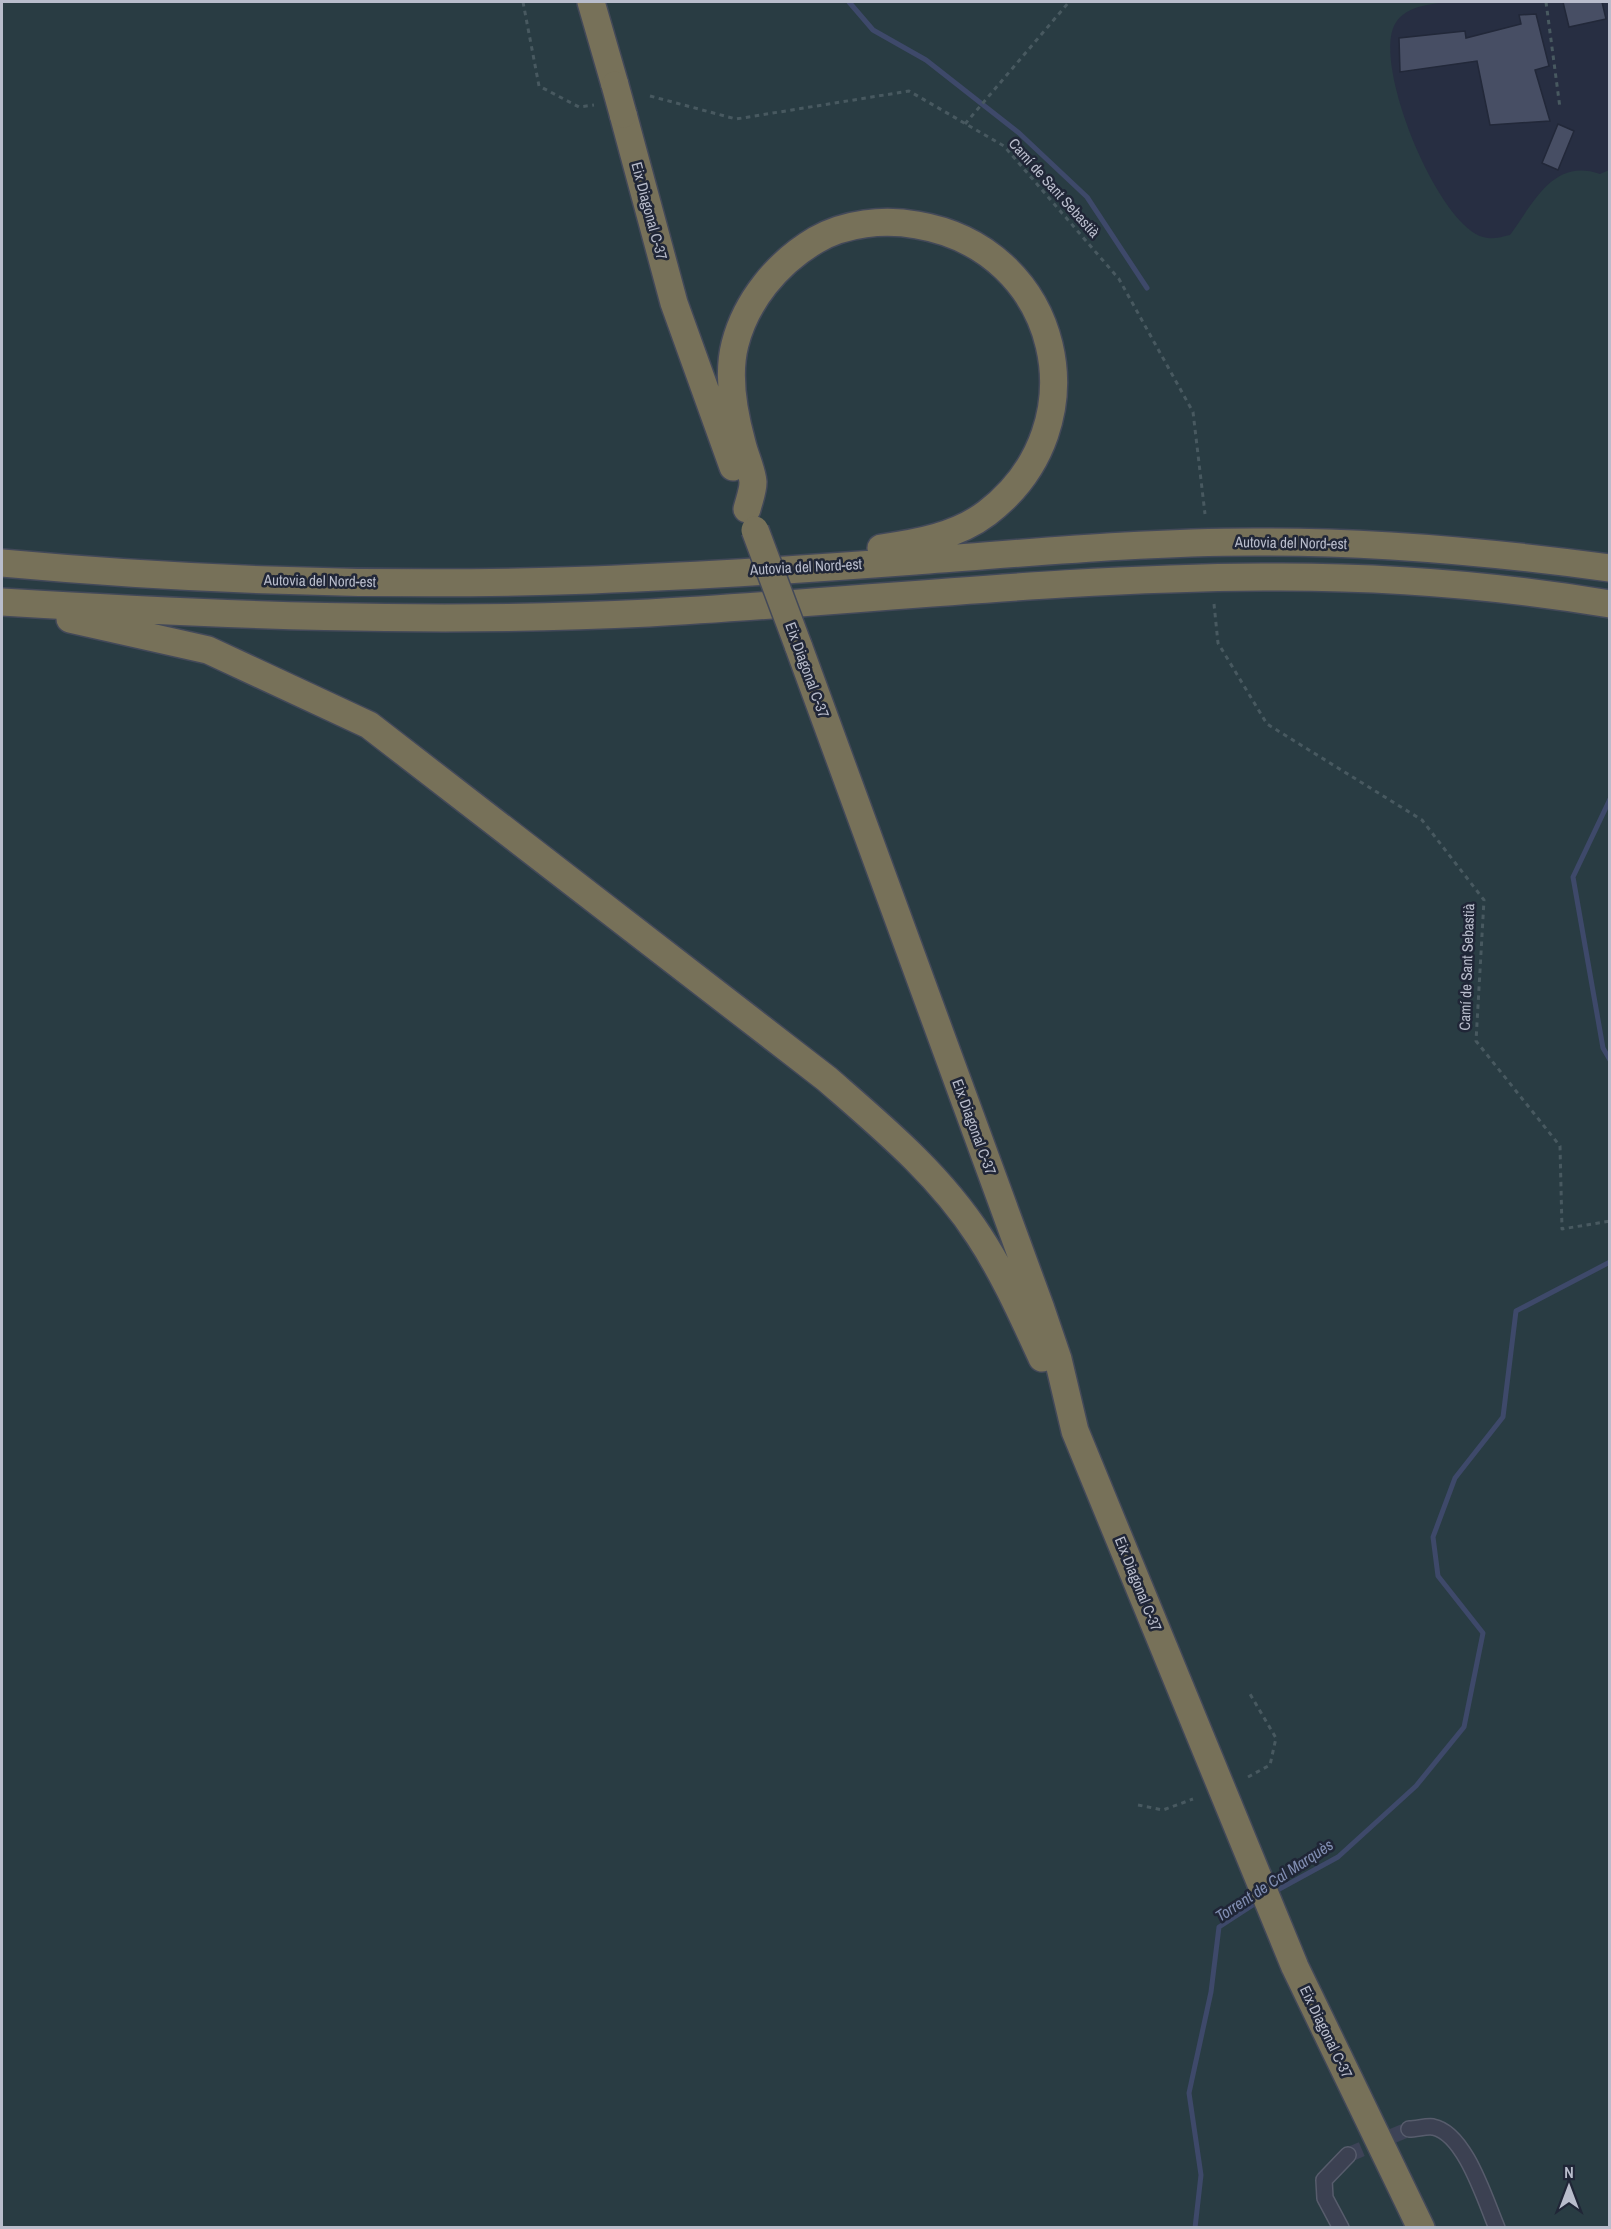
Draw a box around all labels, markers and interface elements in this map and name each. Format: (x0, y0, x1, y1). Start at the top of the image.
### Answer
street label: Camí de Sant Sebastià (1004, 133, 1105, 242)
street label: Eix Diagonal C-37 (626, 160, 673, 262)
street label: Autovia del Nord-est (1234, 531, 1348, 554)
street label: Autovia del Nord-est (748, 553, 863, 580)
street label: Autovia del Nord-est (263, 569, 377, 592)
street label: Eix Diagonal C-37 (780, 619, 835, 721)
street label: Camí de Sant Sebastià (1454, 903, 1479, 1031)
street label: Eix Diagonal C-37 (947, 1076, 1002, 1178)
street label: Eix Diagonal C-37 (1110, 1533, 1167, 1634)
water label: Torrent de Cal Marquès (1211, 1833, 1338, 1926)
street label: Eix Diagonal C-37 (1295, 1982, 1358, 2082)
north arrow (1539, 2157, 1599, 2217)
text: N (1564, 2161, 1574, 2183)

